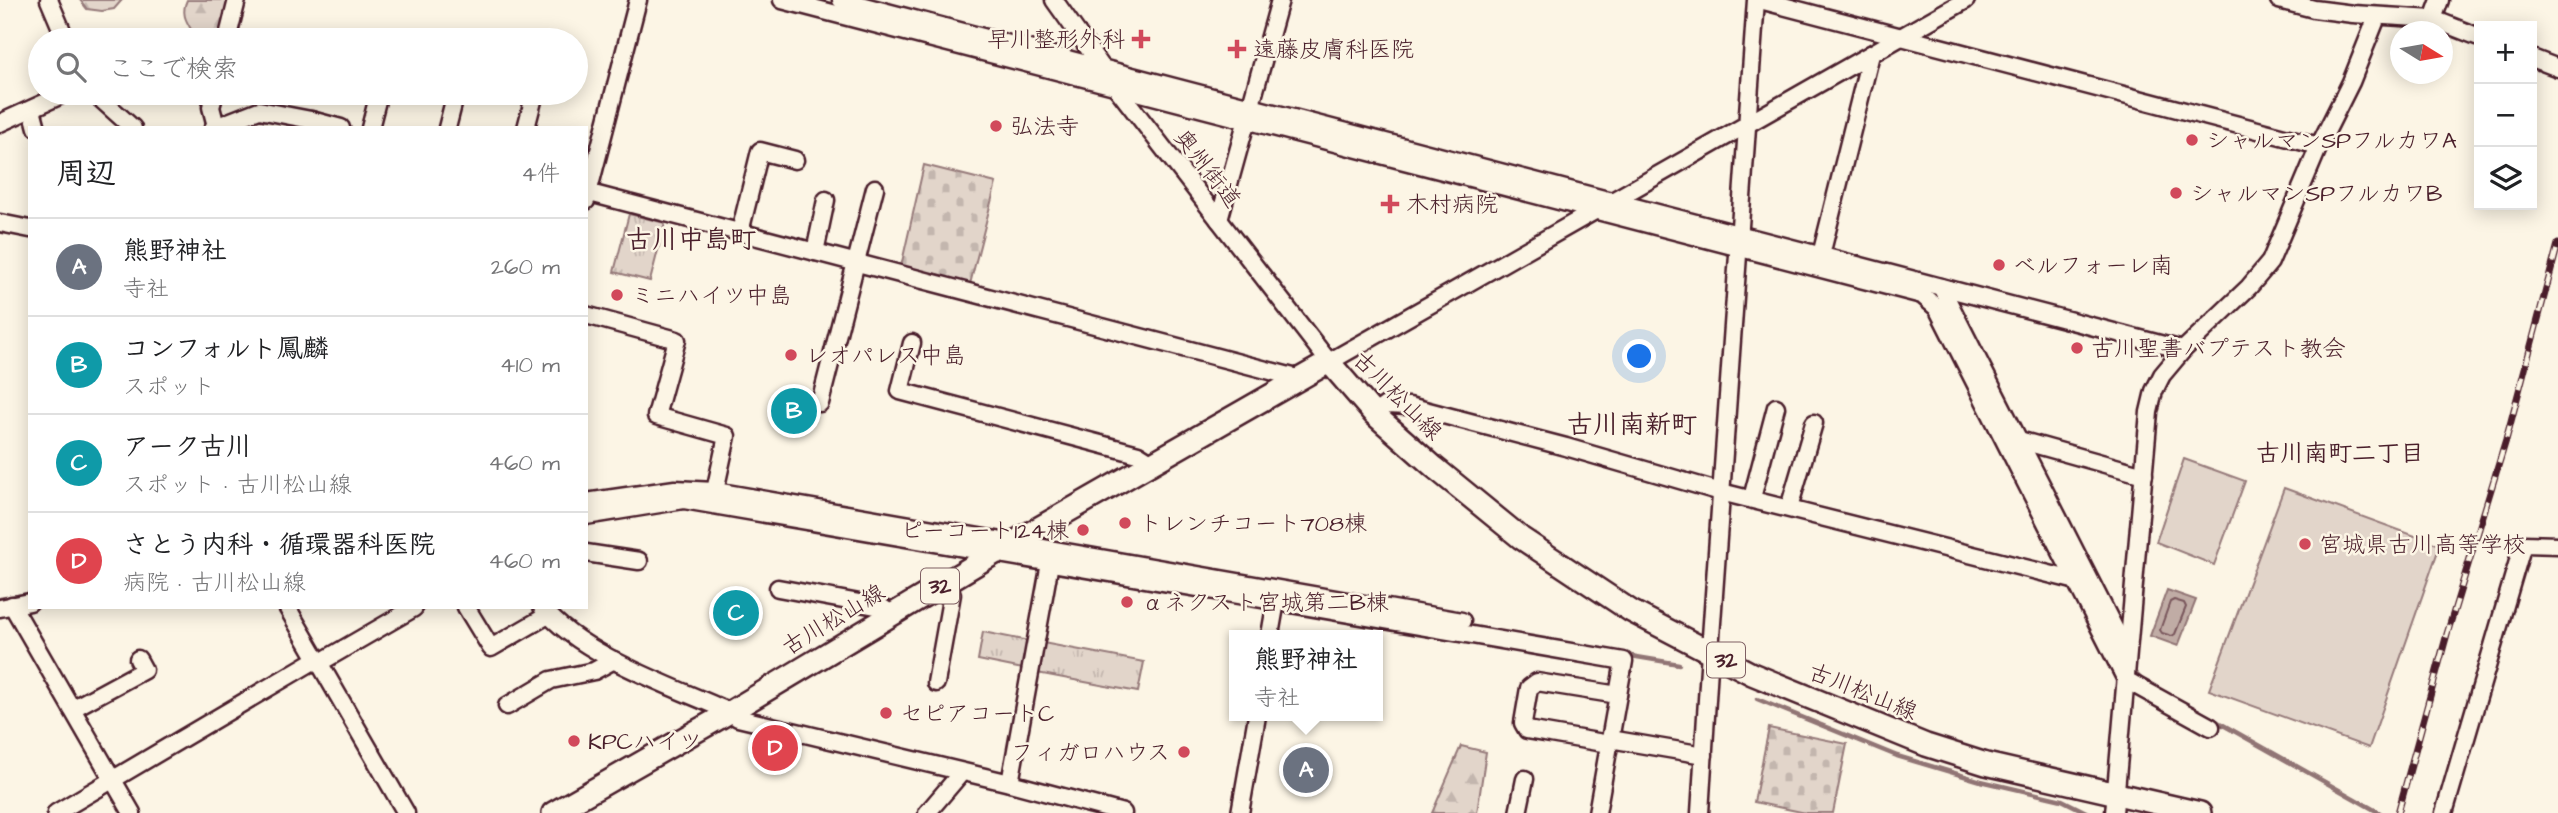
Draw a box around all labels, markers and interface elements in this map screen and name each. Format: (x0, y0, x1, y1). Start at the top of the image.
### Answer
north arrow (2390, 21, 2453, 84)
map controls (2474, 21, 2537, 210)
button: + (2474, 21, 2537, 84)
place label: 早川整形外科 (987, 24, 1125, 56)
search box (28, 28, 588, 105)
marker: 早川整形外科 (1131, 29, 1151, 49)
place label: 遠藤皮膚科医院 (1253, 34, 1414, 66)
marker: 遠藤皮膚科医院 (1227, 39, 1247, 59)
icon: search (52, 48, 90, 86)
text: ここで検索 (108, 51, 238, 87)
button: − (2474, 84, 2537, 147)
place label: 弘法寺 (1010, 111, 1079, 143)
marker: 弘法寺 (988, 118, 1004, 134)
street label: 奥州街道 (1166, 123, 1248, 215)
place label: シャルマンSPフルカワA (2206, 125, 2457, 157)
marker: シャルマンSPフルカワA (2184, 132, 2200, 148)
button: layers (2474, 147, 2537, 210)
text: 周辺 (56, 153, 116, 195)
text: 4件 (521, 158, 560, 190)
place label: シャルマンSPフルカワB (2190, 178, 2442, 210)
marker: シャルマンSPフルカワB (2168, 185, 2184, 201)
place label: 木村病院 (1406, 189, 1498, 221)
marker: 木村病院 (1380, 194, 1400, 214)
district label: 古川中島町 (626, 222, 756, 258)
text: 熊野神社 (123, 233, 227, 269)
place label: ベルフォーレ南 (2013, 250, 2173, 282)
text: A (72, 251, 86, 283)
text: 260 m (491, 251, 560, 283)
marker: ベルフォーレ南 (1991, 257, 2007, 273)
text: 寺社 (123, 273, 169, 305)
place label: ミニハイツ中島 (631, 280, 792, 312)
marker: ミニハイツ中島 (609, 287, 625, 303)
text: コンフォルト鳳麟 (123, 331, 329, 367)
place label: 古川聖書バプテスト教会 (2091, 333, 2346, 365)
your location (1622, 339, 1656, 373)
place label: レオパレス中島 (805, 340, 966, 372)
marker: 古川聖書バプテスト教会 (2069, 340, 2085, 356)
street label: 古川松山線 (1345, 344, 1449, 448)
marker: レオパレス中島 (783, 347, 799, 363)
text: B (71, 349, 87, 381)
text: 410 m (500, 349, 560, 381)
text: スポット (123, 371, 215, 403)
pin: B (771, 385, 817, 437)
district label: 古川南新町 (1567, 407, 1697, 443)
text: アーク古川 (123, 429, 252, 465)
district label: 古川南町二丁目 (2256, 437, 2424, 471)
text: C (71, 447, 87, 479)
text: 460 m (488, 447, 560, 479)
text: スポット · 古川松山線 (123, 469, 352, 501)
place label: トレンチコート708棟 (1139, 508, 1367, 540)
place label: ピーコート124棟 (900, 515, 1069, 547)
marker: トレンチコート708棟 (1117, 515, 1133, 531)
marker: ピーコート124棟 (1075, 522, 1091, 538)
text: さとう内科・循環器科医院 (123, 527, 435, 563)
place label: 宮城県古川高等学校 (2319, 529, 2526, 561)
marker: 宮城県古川高等学校 (2297, 536, 2313, 552)
text: D (72, 545, 86, 577)
text: 460 m (488, 545, 560, 577)
text: 病院 · 古川松山線 (123, 567, 306, 599)
road number: 32 (921, 568, 959, 604)
street label: 古川松山線 (776, 577, 891, 663)
pin: C (713, 587, 759, 639)
place label: αネクスト宮城第二B棟 (1141, 587, 1389, 619)
marker: αネクスト宮城第二B棟 (1119, 594, 1135, 610)
popup (1229, 630, 1383, 721)
text: 熊野神社 (1254, 642, 1358, 678)
road number: 32 (1707, 642, 1745, 678)
street label: 古川松山線 (1803, 656, 1922, 728)
text: 寺社 (1254, 682, 1300, 714)
place label: セピアコートC (900, 698, 1054, 730)
marker: セピアコートC (878, 705, 894, 721)
pin: D (752, 722, 798, 774)
place label: KPCハイツ (588, 726, 702, 758)
marker: KPCハイツ (566, 733, 582, 749)
place label: フィガロハウス (1010, 737, 1170, 769)
marker: フィガロハウス (1176, 744, 1192, 760)
pin: A (1283, 744, 1329, 796)

